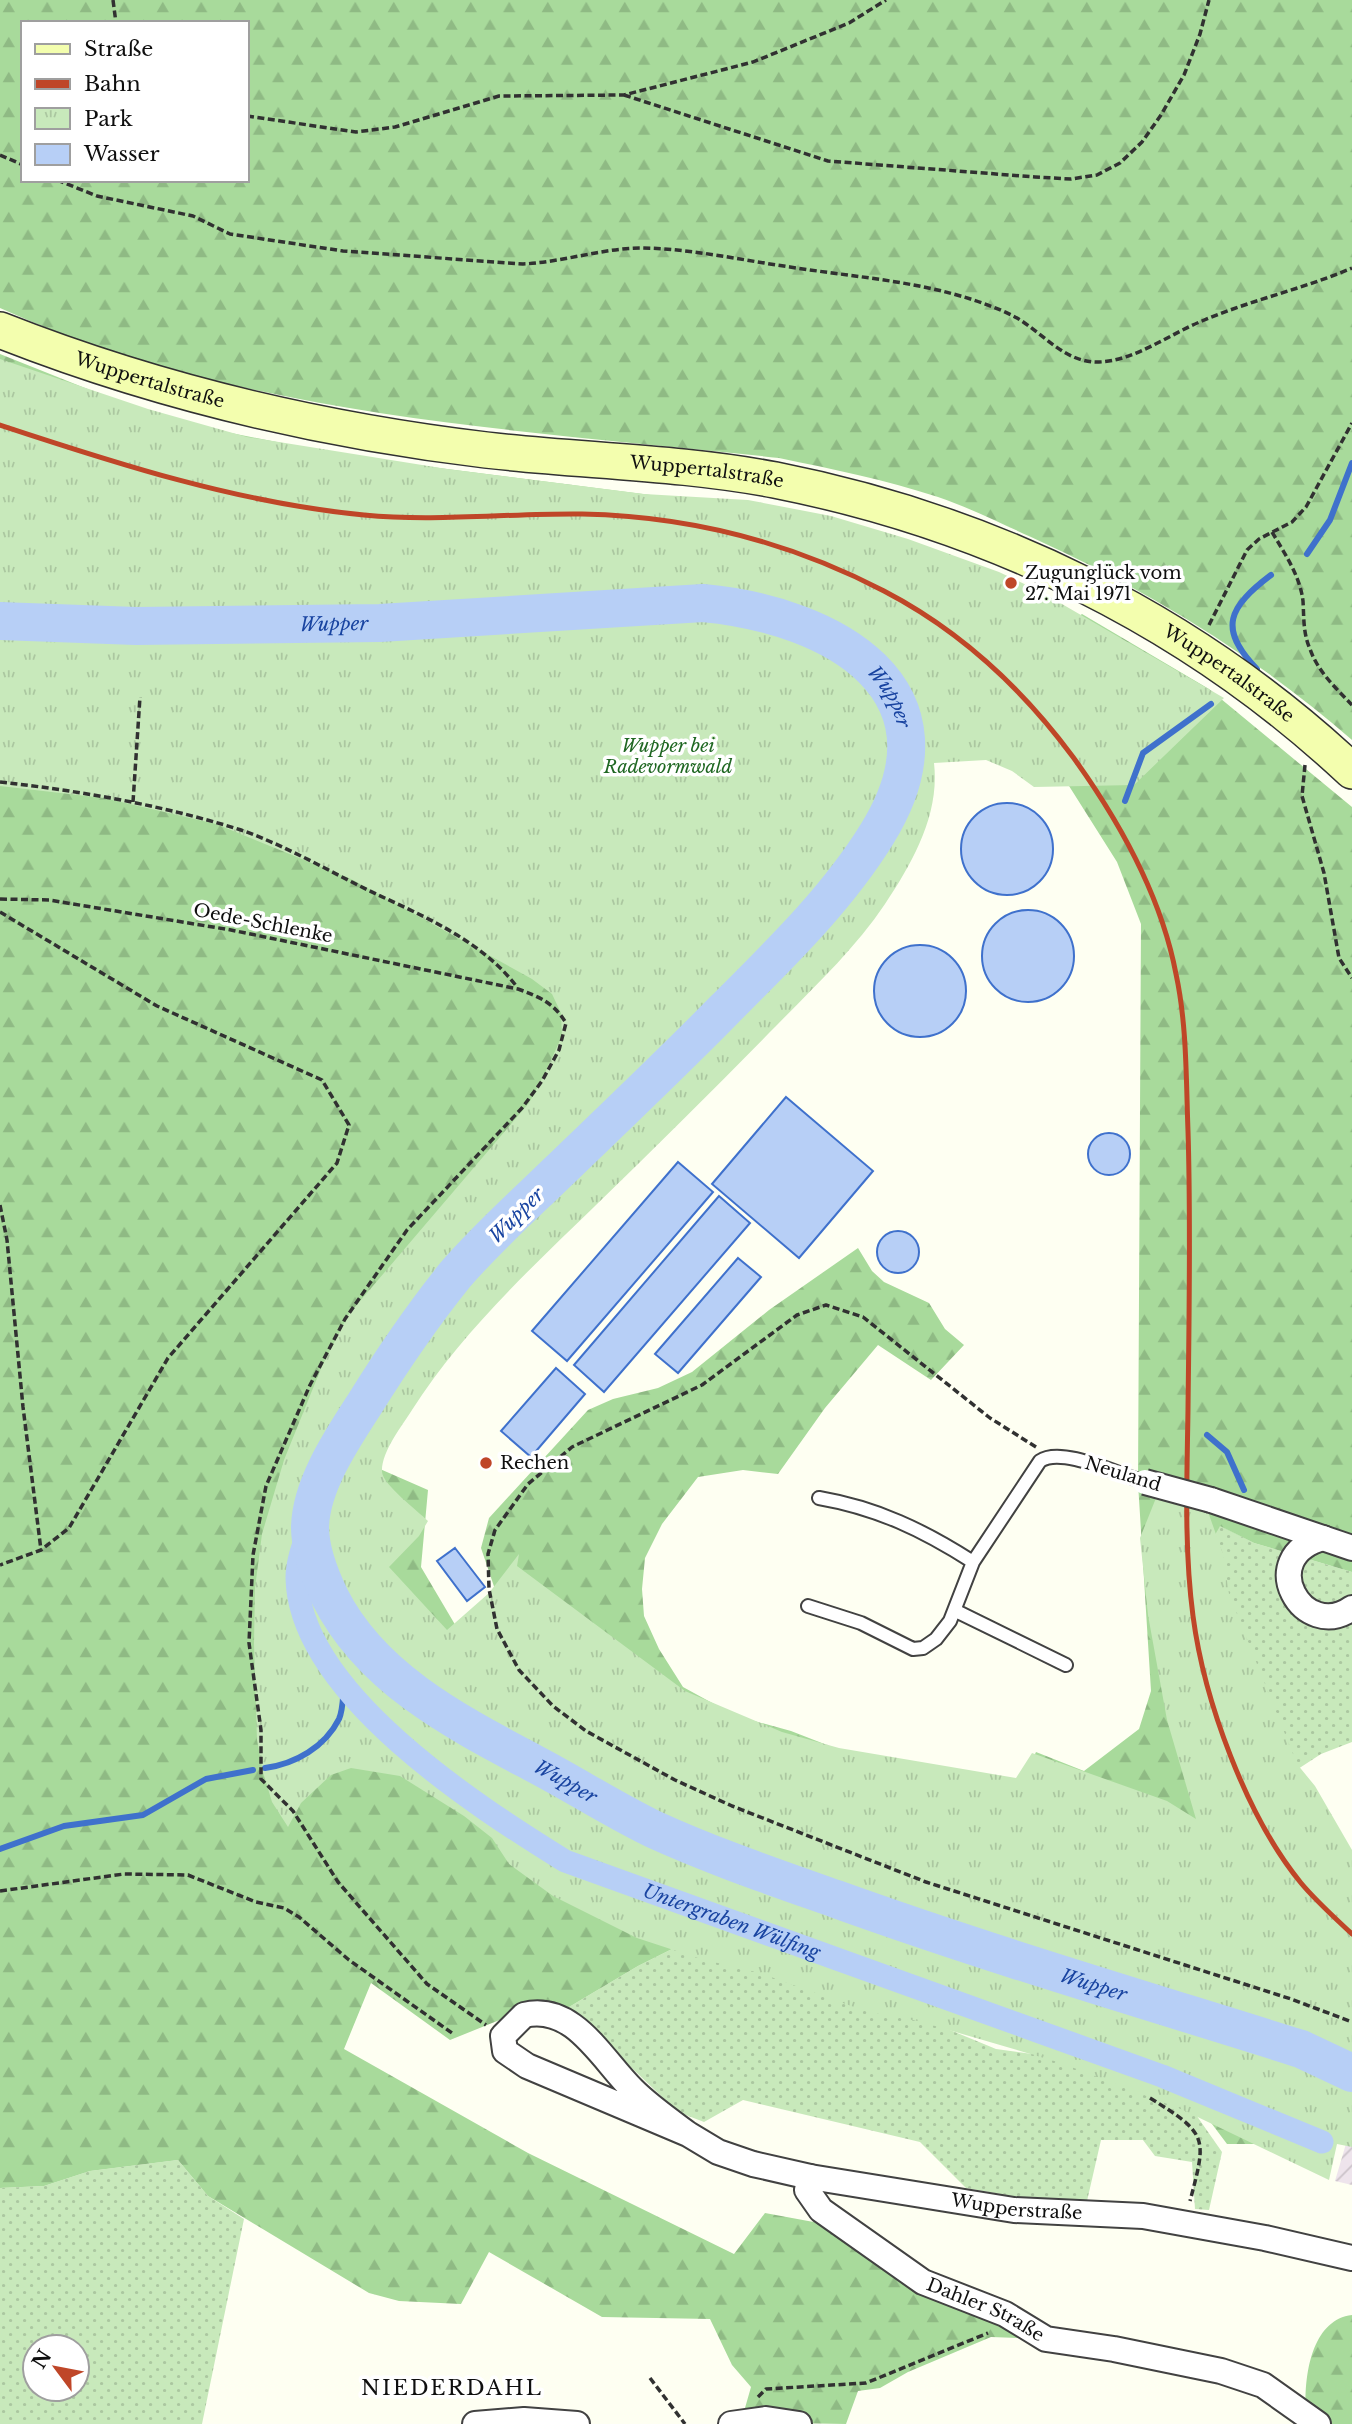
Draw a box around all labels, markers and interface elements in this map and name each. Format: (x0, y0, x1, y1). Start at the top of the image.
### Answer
legend (21, 21, 248, 182)
text: Straße (84, 36, 153, 62)
text: Bahn (84, 71, 141, 97)
text: Park (84, 106, 133, 132)
text: Wasser (83, 141, 160, 167)
street label: Wuppertalstraße (71, 347, 227, 413)
street label: Wuppertalstraße (628, 451, 786, 493)
place label: Zugunglück vom 27. Mai 1971 (1025, 562, 1182, 605)
marker: Zugunglück vom 27. Mai 1971 (1003, 575, 1019, 591)
water label: Wupper (300, 612, 369, 636)
street label: Wuppertalstraße (1159, 620, 1299, 727)
water label: Wupper (863, 661, 916, 731)
park label: Wupper bei Radevormwald (603, 735, 732, 778)
street label: Oede-Schlenke (192, 899, 334, 947)
water label: Wupper (484, 1182, 550, 1248)
place label: Rechen (500, 1452, 569, 1474)
street label: Neuland (1082, 1452, 1164, 1496)
marker: Rechen (478, 1455, 494, 1471)
water label: Wupper (530, 1755, 602, 1809)
water label: Untergraben Wülfing (640, 1879, 825, 1964)
water label: Wupper (1058, 1964, 1131, 2007)
street label: Wupperstraße (948, 2189, 1083, 2224)
street label: Dahler Straße (923, 2273, 1048, 2346)
north arrow (21, 2333, 91, 2403)
text: N (28, 2345, 57, 2373)
district label: NIEDERDAHL (361, 2375, 543, 2401)

